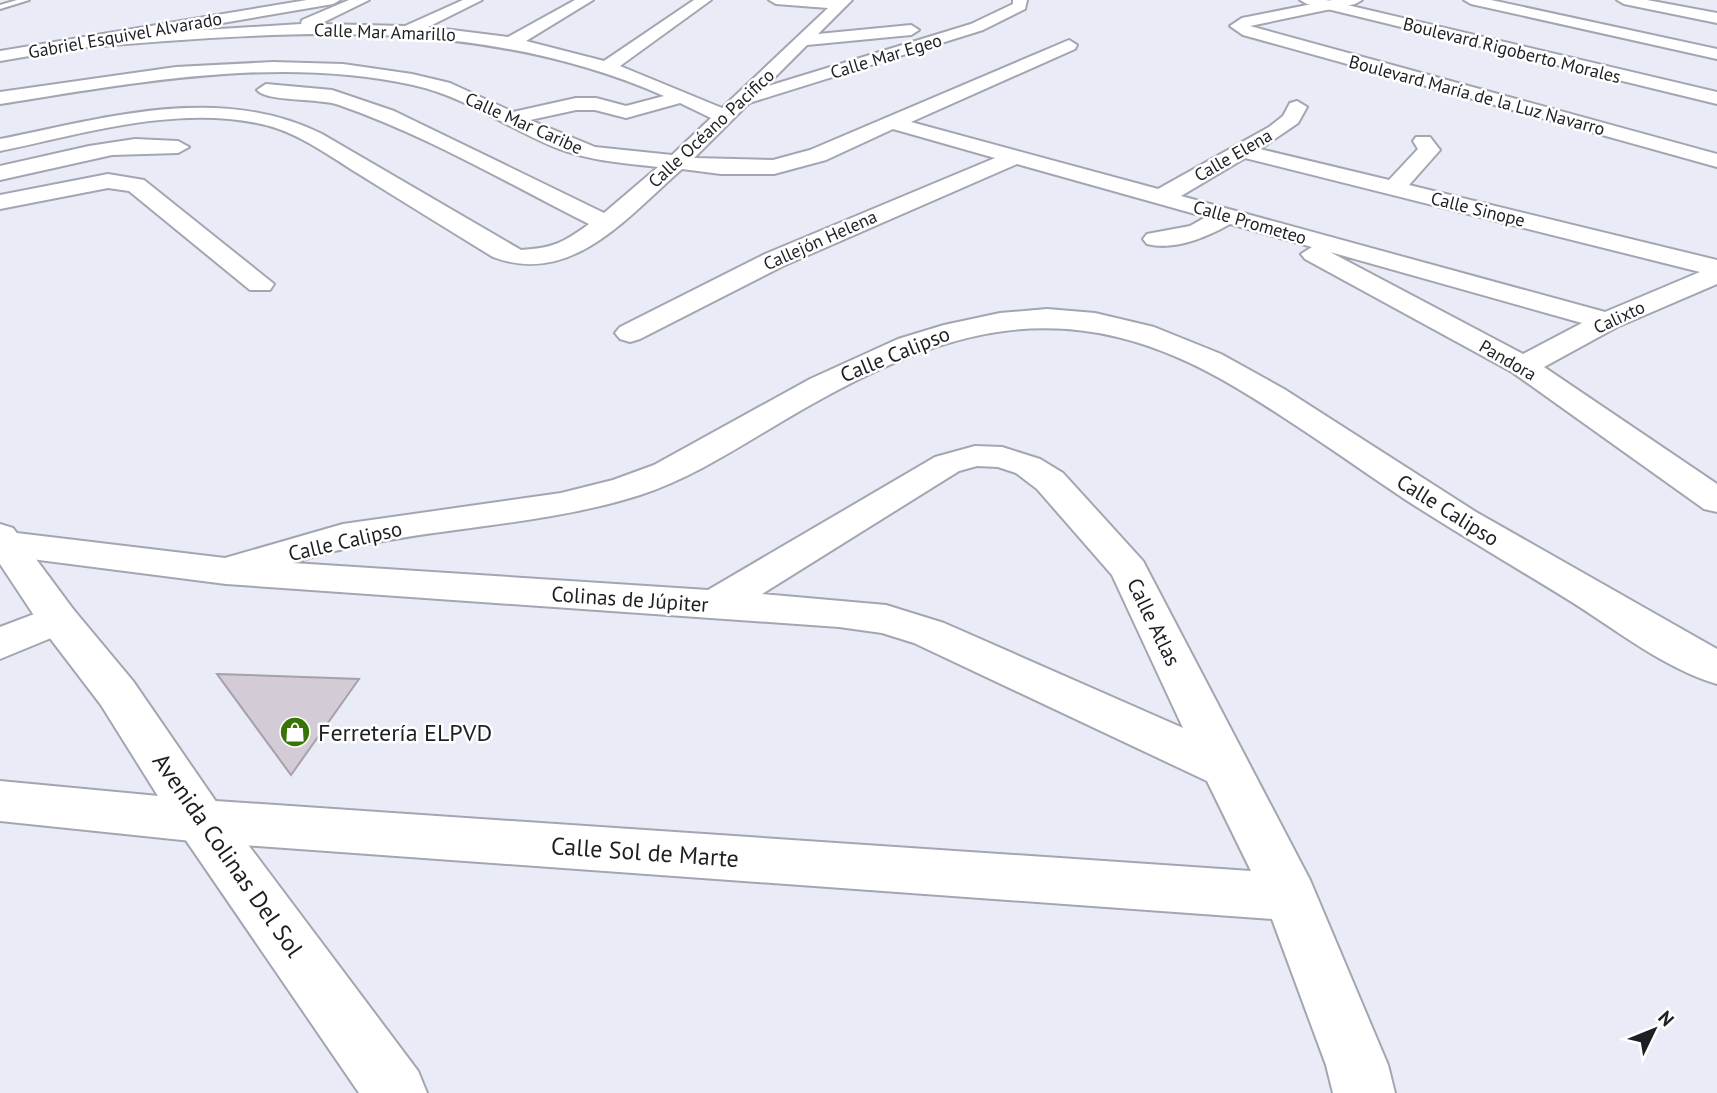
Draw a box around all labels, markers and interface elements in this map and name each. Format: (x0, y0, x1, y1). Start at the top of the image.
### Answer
street label: Gabriel Esquivel Alvarado (26, 7, 224, 63)
street label: Boulevard Rigoberto Morales (1401, 12, 1623, 88)
street label: Calle Mar Amarillo (314, 18, 456, 46)
street label: Calle Mar Egeo (827, 28, 945, 84)
street label: Boulevard María de la Luz Navarro (1346, 50, 1608, 140)
street label: Calle Océano Pacifico (643, 64, 779, 192)
street label: Calle Mar Caribe (462, 87, 586, 159)
street label: Calle Elena (1190, 123, 1276, 187)
street label: Calle Sinope (1429, 186, 1527, 232)
street label: Calle Prometeo (1191, 195, 1309, 249)
street label: Callejón Helena (760, 205, 880, 275)
street label: Calixto (1590, 295, 1648, 339)
street label: Calle Calipso (836, 320, 954, 388)
street label: Pandora (1475, 334, 1541, 386)
street label: Calle Calipso (1392, 468, 1504, 552)
street label: Calle Calipso (286, 515, 404, 567)
street label: Calle Atlas (1121, 574, 1187, 670)
street label: Colinas de Júpiter (551, 580, 709, 618)
shop icon: Ferretería ELPVD (278, 715, 312, 749)
place label: Ferretería ELPVD (318, 717, 492, 748)
street label: Avenida Colinas Del Sol (146, 747, 310, 963)
street label: Calle Sol de Marte (550, 830, 740, 874)
north arrow (1619, 995, 1689, 1065)
text: N (1653, 1006, 1679, 1031)

